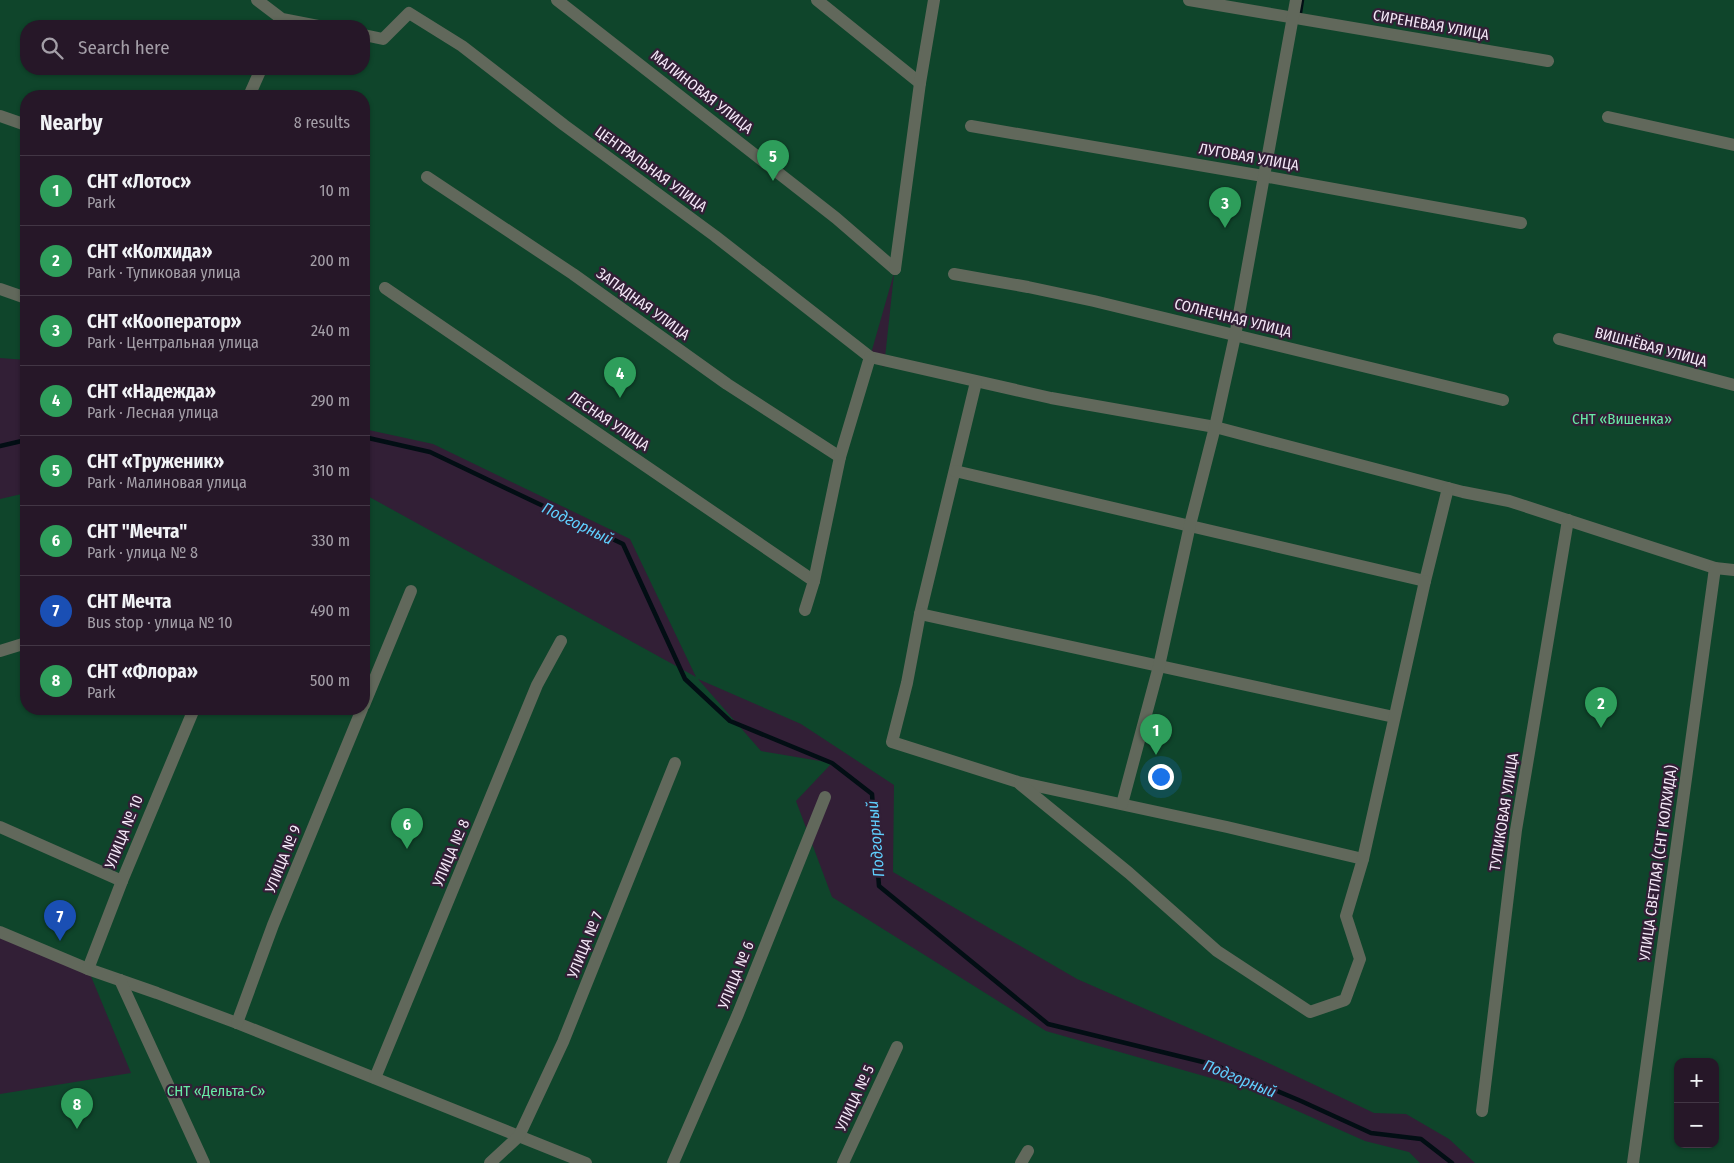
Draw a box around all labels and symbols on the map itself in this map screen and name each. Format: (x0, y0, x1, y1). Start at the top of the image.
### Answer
street label: СИРЕНЕВАЯ УЛИЦА (1372, 6, 1490, 44)
street label: МАЛИНОВАЯ УЛИЦА (647, 47, 757, 138)
street label: ЦЕНТРАЛЬНАЯ УЛИЦА (591, 122, 711, 216)
street label: ЛУГОВАЯ УЛИЦА (1198, 139, 1300, 175)
pin: 5 (757, 140, 789, 181)
pin: 3 (1209, 187, 1241, 228)
street label: ЗАПАДНАЯ УЛИЦА (593, 264, 693, 344)
street label: СОЛНЕЧНАЯ УЛИЦА (1173, 295, 1294, 341)
street label: ВИШНЁВАЯ УЛИЦА (1593, 323, 1709, 371)
pin: 4 (604, 357, 636, 398)
street label: ЛЕСНАЯ УЛИЦА (565, 387, 653, 455)
park label: СНТ «Вишенка» (1572, 410, 1672, 428)
water label: Подгорный (539, 498, 616, 549)
pin: 2 (1585, 687, 1617, 728)
pin: 1 (1140, 714, 1172, 755)
street label: ТУПИКОВАЯ УЛИЦА (1486, 752, 1522, 872)
your location (1148, 764, 1174, 790)
street label: УЛИЦА СВЕТЛАЯ (СНТ КОЛХИДА) (1635, 764, 1681, 963)
street label: УЛИЦА № 10 (101, 793, 147, 872)
water label: Подгорный (863, 800, 888, 878)
pin: 6 (391, 808, 423, 849)
street label: УЛИЦА № 8 (428, 817, 473, 890)
street label: УЛИЦА № 9 (261, 823, 305, 896)
pin: 7 (44, 900, 76, 941)
street label: УЛИЦА № 7 (563, 909, 606, 982)
street label: УЛИЦА № 6 (714, 939, 758, 1012)
water label: Подгорный (1201, 1055, 1279, 1102)
street label: УЛИЦА № 5 (831, 1062, 878, 1135)
park label: СНТ «Дельта-С» (167, 1082, 265, 1100)
pin: 8 (61, 1088, 93, 1129)

